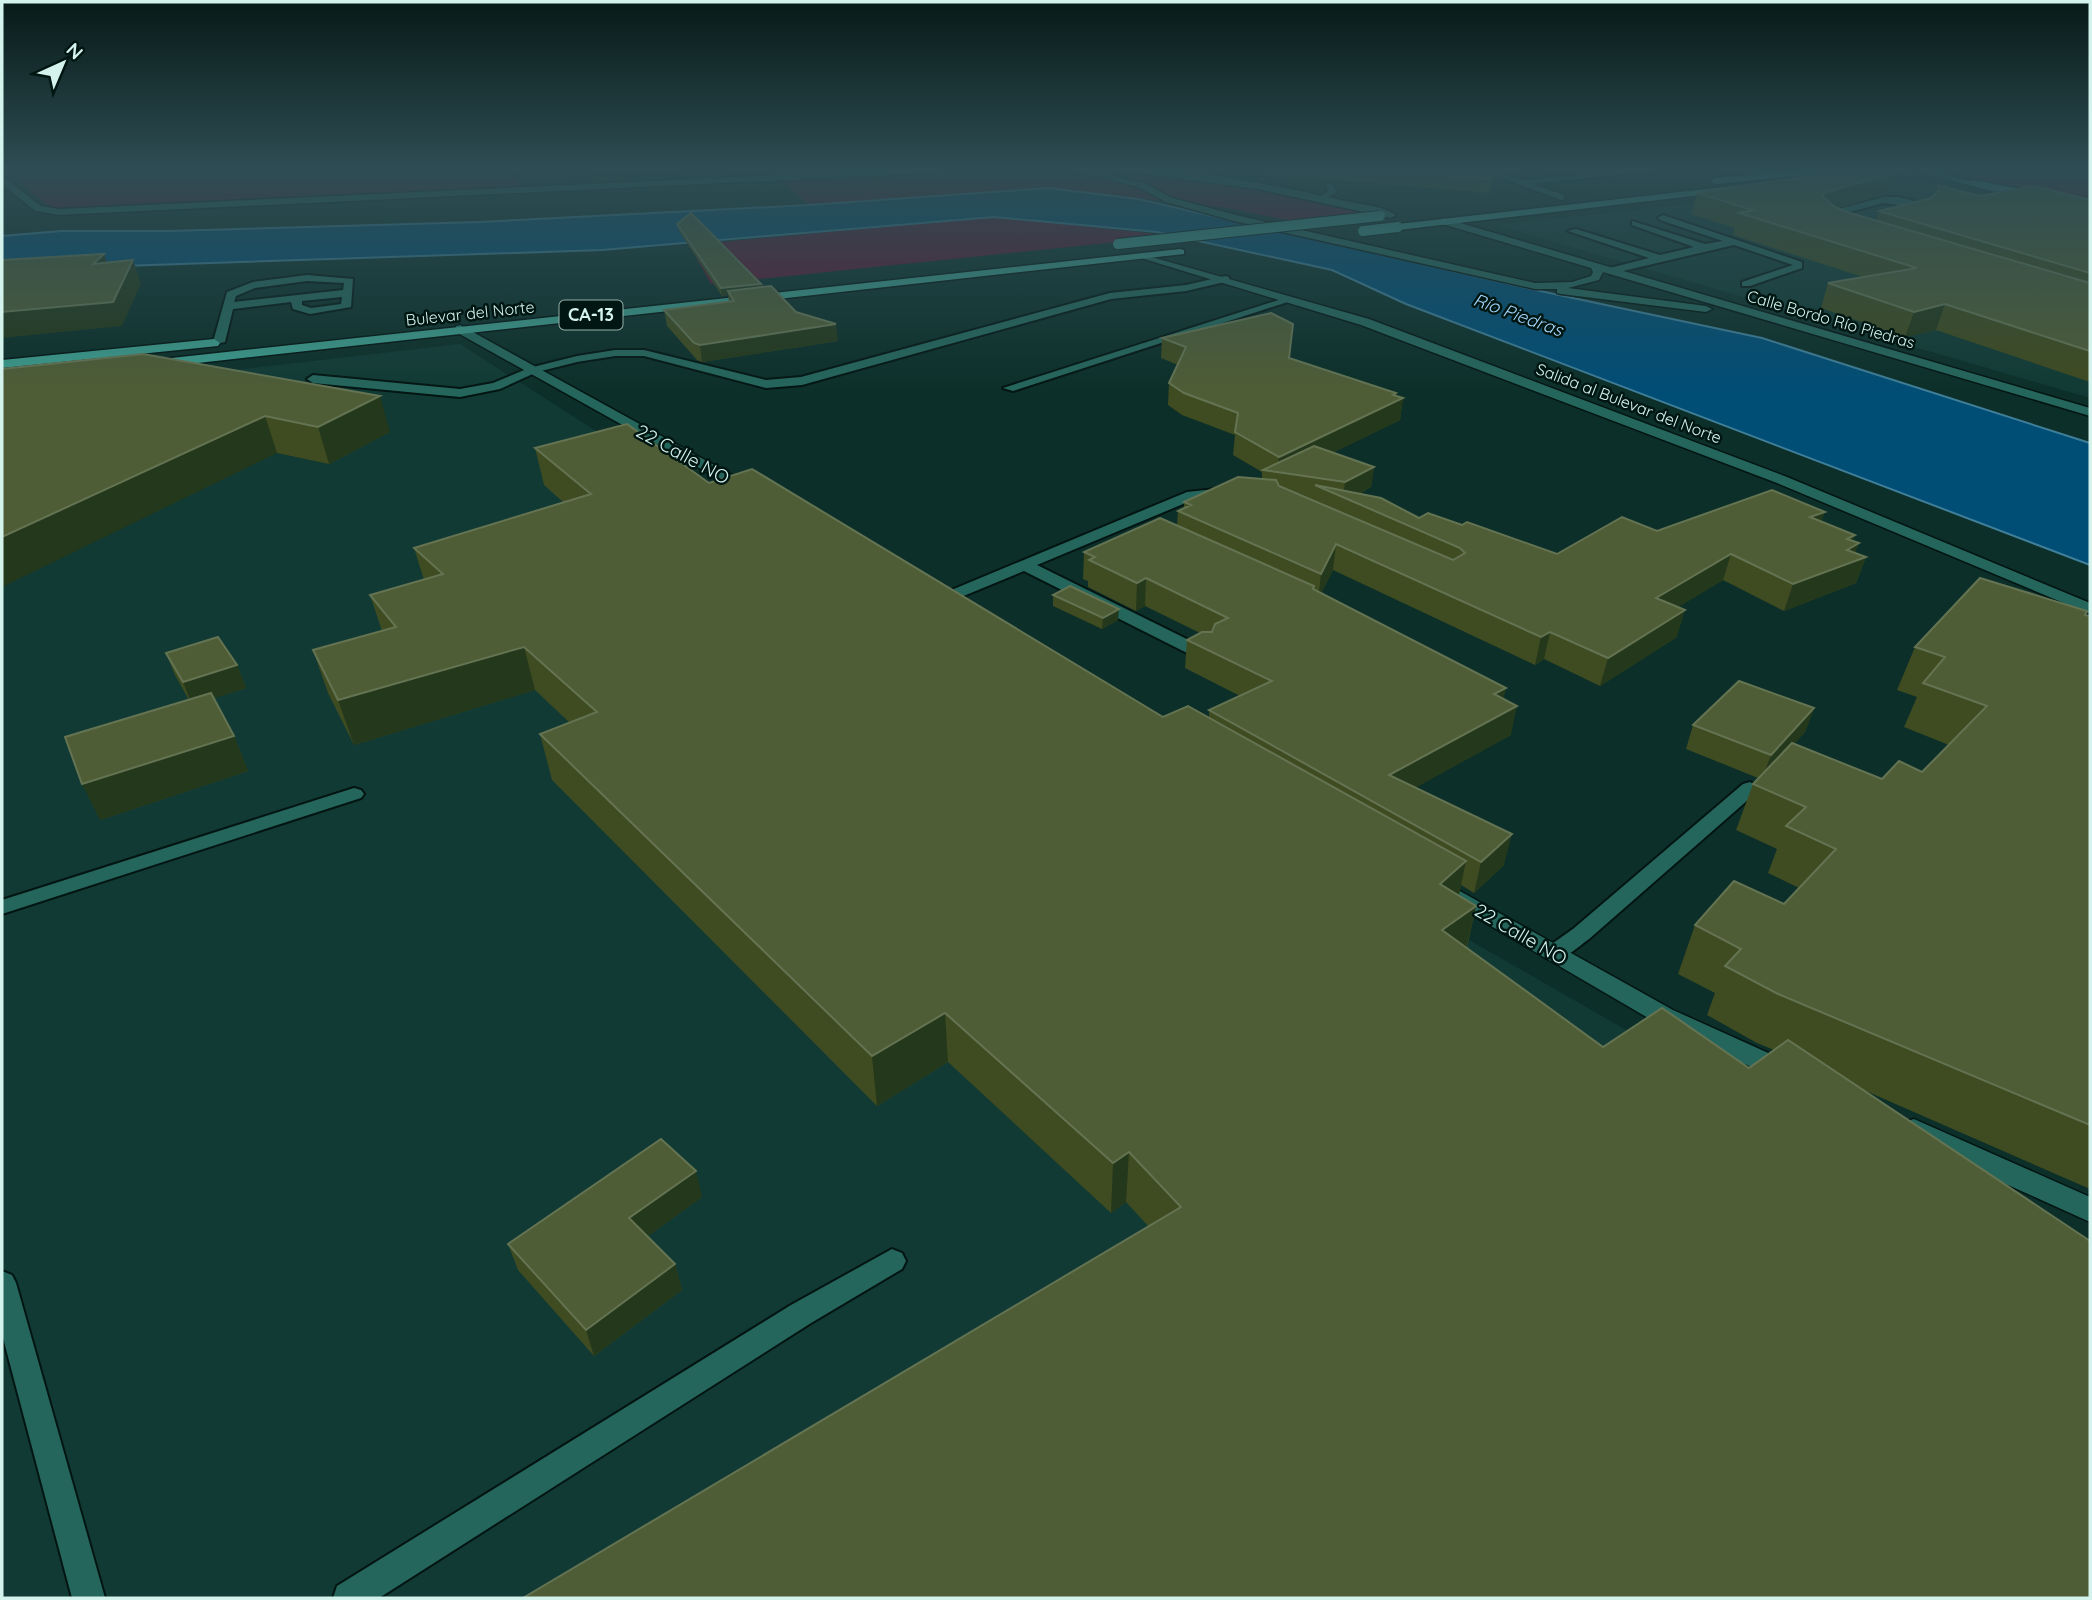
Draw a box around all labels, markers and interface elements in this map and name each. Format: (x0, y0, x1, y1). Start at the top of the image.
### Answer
north arrow (28, 28, 98, 98)
text: N (61, 37, 88, 64)
street label: Calle Bordo Río Piedras (1745, 285, 1917, 353)
water label: Río Piedras (1470, 288, 1567, 342)
street label: Bulevar del Norte (405, 296, 535, 330)
road number: CA-13 (560, 300, 622, 330)
street label: Salida al Bulevar del Norte (1534, 358, 1724, 448)
street label: 22 Calle NO (632, 419, 734, 489)
street label: 22 Calle NO (1470, 898, 1572, 970)

